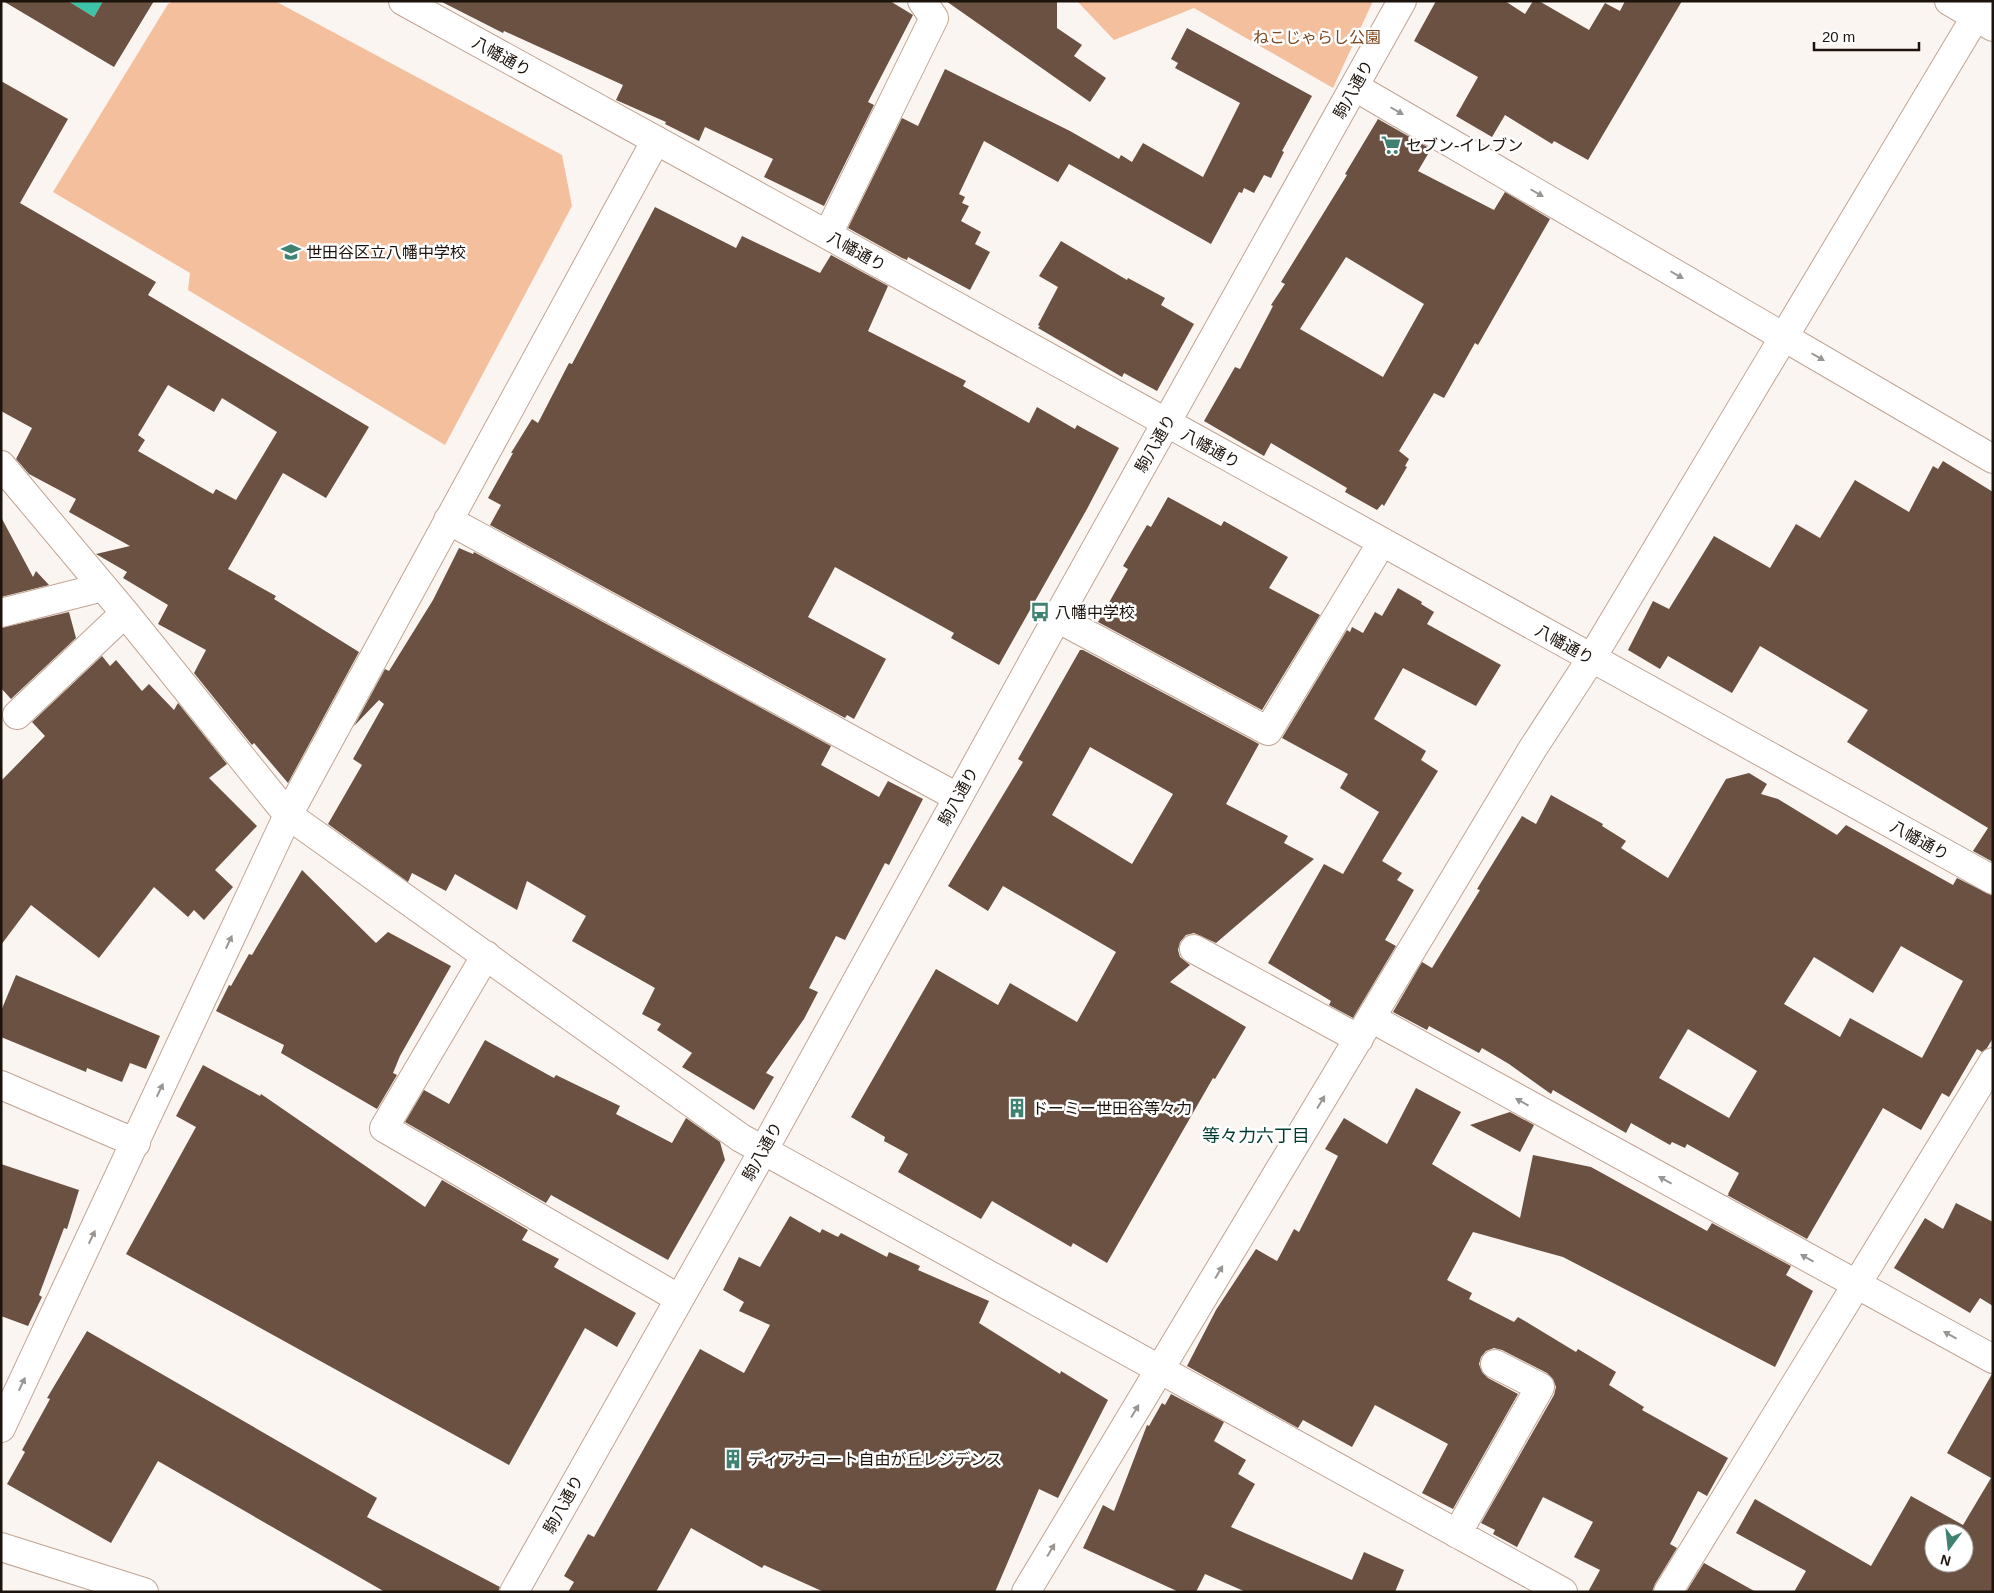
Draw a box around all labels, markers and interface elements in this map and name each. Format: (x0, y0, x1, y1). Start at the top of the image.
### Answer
scale bar (1814, 20, 1919, 52)
text: 20 m (1822, 28, 1855, 45)
park label: ねこじゃらし公園 (1253, 29, 1381, 46)
street label: 八幡通り (470, 33, 534, 79)
street label: 駒八通り (1330, 57, 1376, 121)
one-way arrow (1390, 107, 1403, 116)
supermarket icon: セブン-イレブン (1380, 134, 1402, 156)
place label: セブン-イレブン (1406, 137, 1523, 154)
one-way arrow (1530, 189, 1544, 198)
street label: 八幡通り (825, 228, 889, 274)
school or university icon: 世田谷区立八幡中学校 (280, 241, 302, 263)
place label: 世田谷区立八幡中学校 (306, 244, 466, 261)
one-way arrow (1671, 271, 1684, 280)
one-way arrow (1811, 353, 1824, 362)
street label: 駒八通り (1132, 411, 1179, 475)
street label: 八幡通り (1179, 425, 1243, 471)
bus stop icon: 八幡中学校 (1029, 601, 1051, 623)
place label: 八幡中学校 (1055, 604, 1135, 621)
street label: 八幡通り (1533, 621, 1597, 667)
street label: 駒八通り (935, 764, 981, 828)
street label: 八幡通り (1888, 817, 1952, 863)
one-way arrow (225, 935, 233, 949)
one-way arrow (157, 1083, 165, 1097)
one-way arrow (1316, 1096, 1325, 1109)
building icon: ドーミー世田谷等々力 (1006, 1097, 1028, 1119)
one-way arrow (1516, 1097, 1529, 1106)
place label: ドーミー世田谷等々力 (1032, 1100, 1192, 1117)
street label: 駒八通り (739, 1119, 785, 1183)
district label: 等々力六丁目 (1202, 1126, 1310, 1146)
one-way arrow (1658, 1175, 1671, 1184)
one-way arrow (88, 1230, 96, 1244)
one-way arrow (1800, 1254, 1815, 1262)
one-way arrow (1215, 1265, 1224, 1278)
one-way arrow (1943, 1331, 1957, 1340)
one-way arrow (18, 1377, 26, 1391)
one-way arrow (1131, 1405, 1140, 1418)
building icon: ディアナコート自由が丘レジデンス (722, 1448, 744, 1470)
place label: ディアナコート自由が丘レジデンス (748, 1451, 1002, 1468)
street label: 駒八通り (540, 1472, 586, 1536)
north arrow (1924, 1523, 1974, 1573)
one-way arrow (1047, 1544, 1056, 1557)
text: N (1939, 1552, 1953, 1570)

